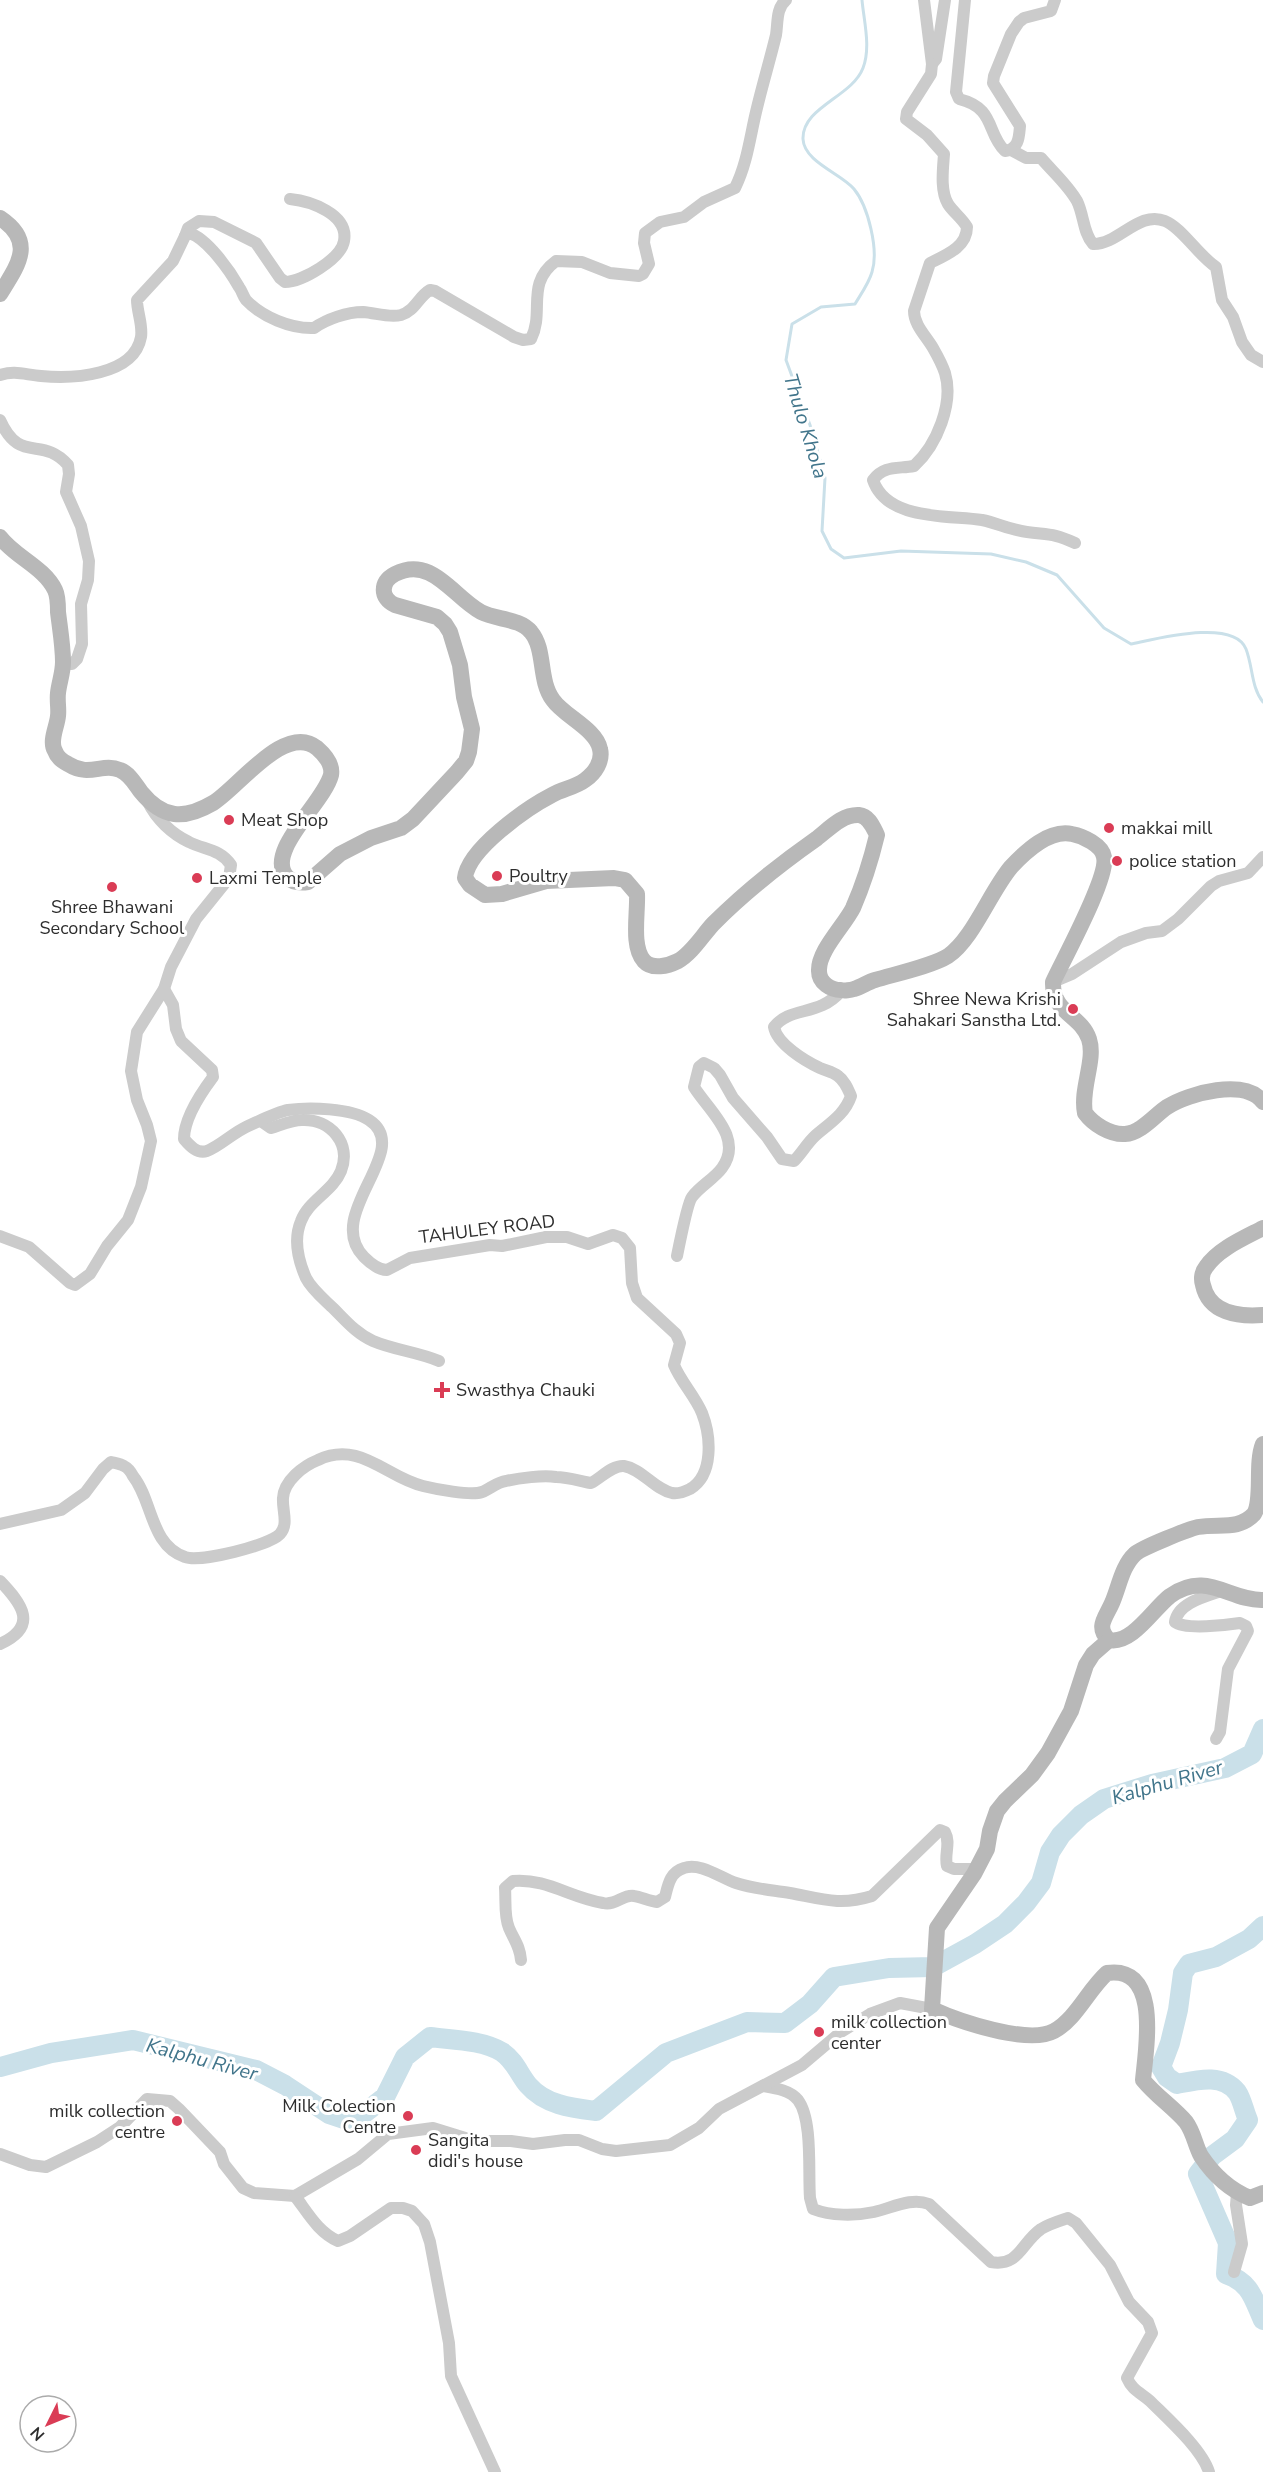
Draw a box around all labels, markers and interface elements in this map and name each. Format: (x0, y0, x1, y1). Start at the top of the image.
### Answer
water label: Thulo Khola (777, 370, 834, 482)
place label: Meat Shop (241, 808, 328, 832)
marker: Meat Shop (222, 813, 236, 827)
place label: makkai mill (1121, 816, 1213, 840)
marker: makkai mill (1102, 821, 1116, 835)
place label: police station (1129, 849, 1236, 873)
marker: police station (1110, 854, 1124, 868)
place label: Poultry (509, 864, 569, 888)
place label: Laxmi Temple (209, 866, 322, 890)
marker: Poultry (490, 869, 504, 883)
marker: Laxmi Temple (190, 871, 204, 885)
marker: Shree Bhawani Secondary School (105, 880, 119, 894)
place label: Shree Bhawani Secondary School (40, 895, 185, 940)
place label: Shree Newa Krishi Sahakari Sanstha Ltd. (887, 987, 1061, 1032)
marker: Shree Newa Krishi Sahakari Sanstha Ltd. (1066, 1002, 1080, 1016)
street label: TAHULEY ROAD (418, 1209, 556, 1249)
place label: Swasthya Chauki (456, 1378, 595, 1402)
marker: Swasthya Chauki (433, 1381, 451, 1399)
water label: Kalphu River (1108, 1754, 1227, 1811)
place label: milk collection center (831, 2010, 947, 2055)
marker: milk collection center (812, 2025, 826, 2039)
water label: Kalphu River (143, 2032, 261, 2088)
place label: Milk Colection Centre (282, 2094, 396, 2139)
place label: milk collection centre (49, 2099, 165, 2144)
marker: Milk Colection Centre (401, 2109, 415, 2123)
marker: milk collection centre (170, 2114, 184, 2128)
place label: Sangita didi's house (428, 2128, 523, 2173)
marker: Sangita didi's house (409, 2143, 423, 2157)
north arrow (18, 2394, 78, 2454)
text: N (26, 2422, 50, 2445)

